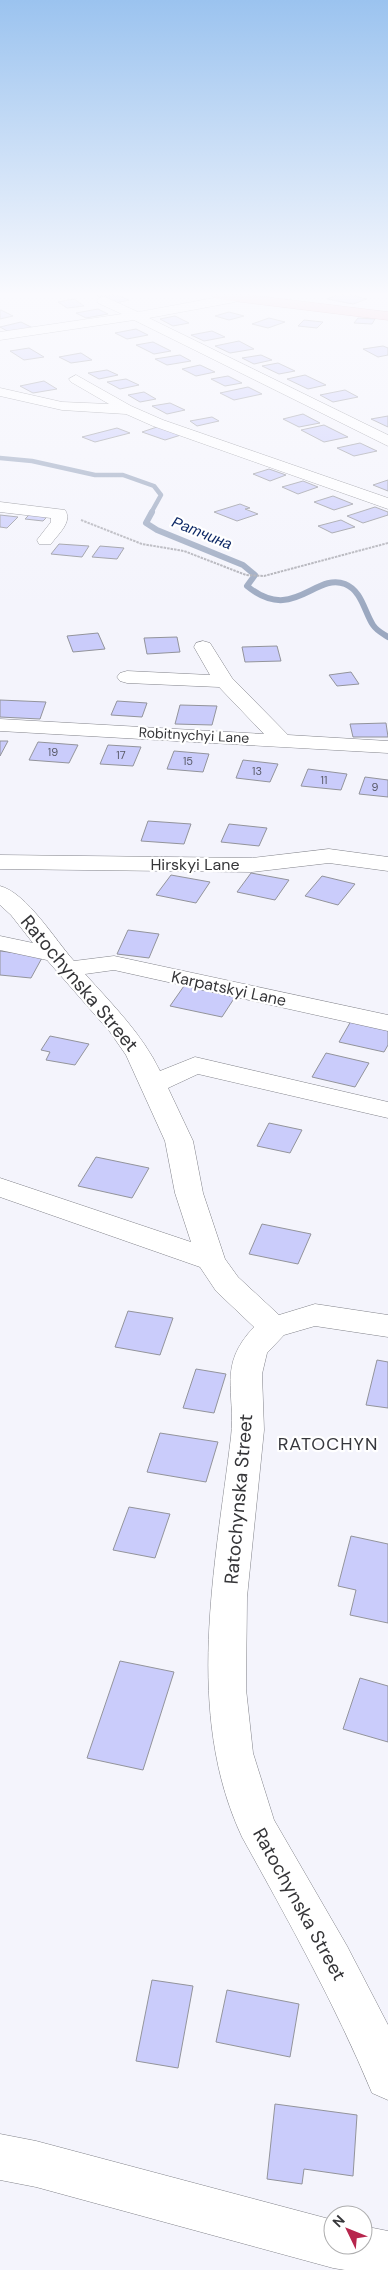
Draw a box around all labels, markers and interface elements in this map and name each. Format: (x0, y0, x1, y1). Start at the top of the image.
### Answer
water label: Ратчина (169, 512, 235, 554)
street label: Robitnychyi Lane (138, 723, 250, 747)
house number: 19 (48, 745, 58, 759)
house number: 17 (116, 748, 126, 762)
house number: 15 (183, 754, 193, 768)
house number: 13 (252, 764, 262, 778)
house number: 11 (321, 773, 327, 787)
house number: 9 (372, 780, 379, 794)
street label: Hirskyi Lane (150, 854, 240, 875)
street label: Ratochynska Street (15, 910, 144, 1057)
street label: Karpatskyi Lane (170, 966, 288, 1011)
street label: Ratochynska Street (219, 1413, 258, 1585)
district label: RATOCHYN (278, 1432, 378, 1456)
street label: Ratochynska Street (247, 1823, 352, 1985)
north arrow (323, 2205, 373, 2255)
text: N (328, 2211, 349, 2231)

